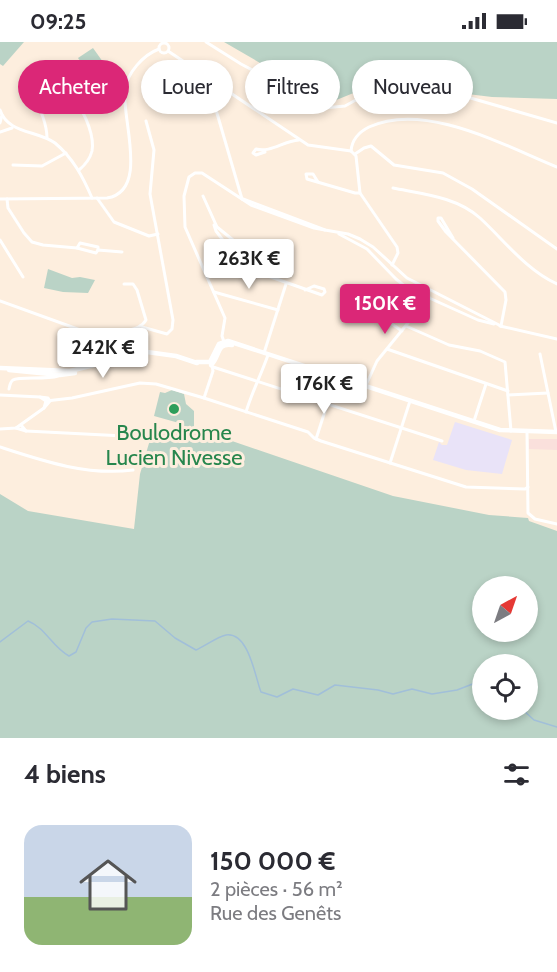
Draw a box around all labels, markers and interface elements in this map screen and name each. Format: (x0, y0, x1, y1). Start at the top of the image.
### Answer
text: 09:25 (30, 8, 86, 35)
chip: Acheter (18, 60, 129, 114)
chip: Louer (141, 60, 233, 114)
chip: Filtres (245, 60, 340, 114)
chip: Nouveau (352, 60, 473, 114)
pin: 263K € (200, 239, 298, 290)
text: 263K € (218, 246, 280, 270)
pin: 150K € (336, 284, 434, 335)
text: 150K € (354, 291, 416, 315)
pin: 242K € (54, 328, 152, 379)
text: 242K € (71, 335, 135, 359)
pin: 176K € (275, 364, 373, 415)
text: 176K € (295, 371, 353, 395)
marker: Boulodrome Lucien Nivesse (167, 402, 181, 416)
place label: Boulodrome Lucien Nivesse (106, 419, 242, 471)
north arrow (472, 576, 538, 642)
map controls (472, 576, 538, 720)
button: locate (472, 654, 538, 720)
text: 4 biens (24, 758, 106, 790)
icon: filters (500, 758, 533, 791)
text: 150 000 € (210, 845, 335, 877)
icon: home (72, 849, 144, 921)
text: 2 pièces · 56 m² (210, 877, 343, 901)
text: Rue des Genêts (210, 901, 341, 925)

